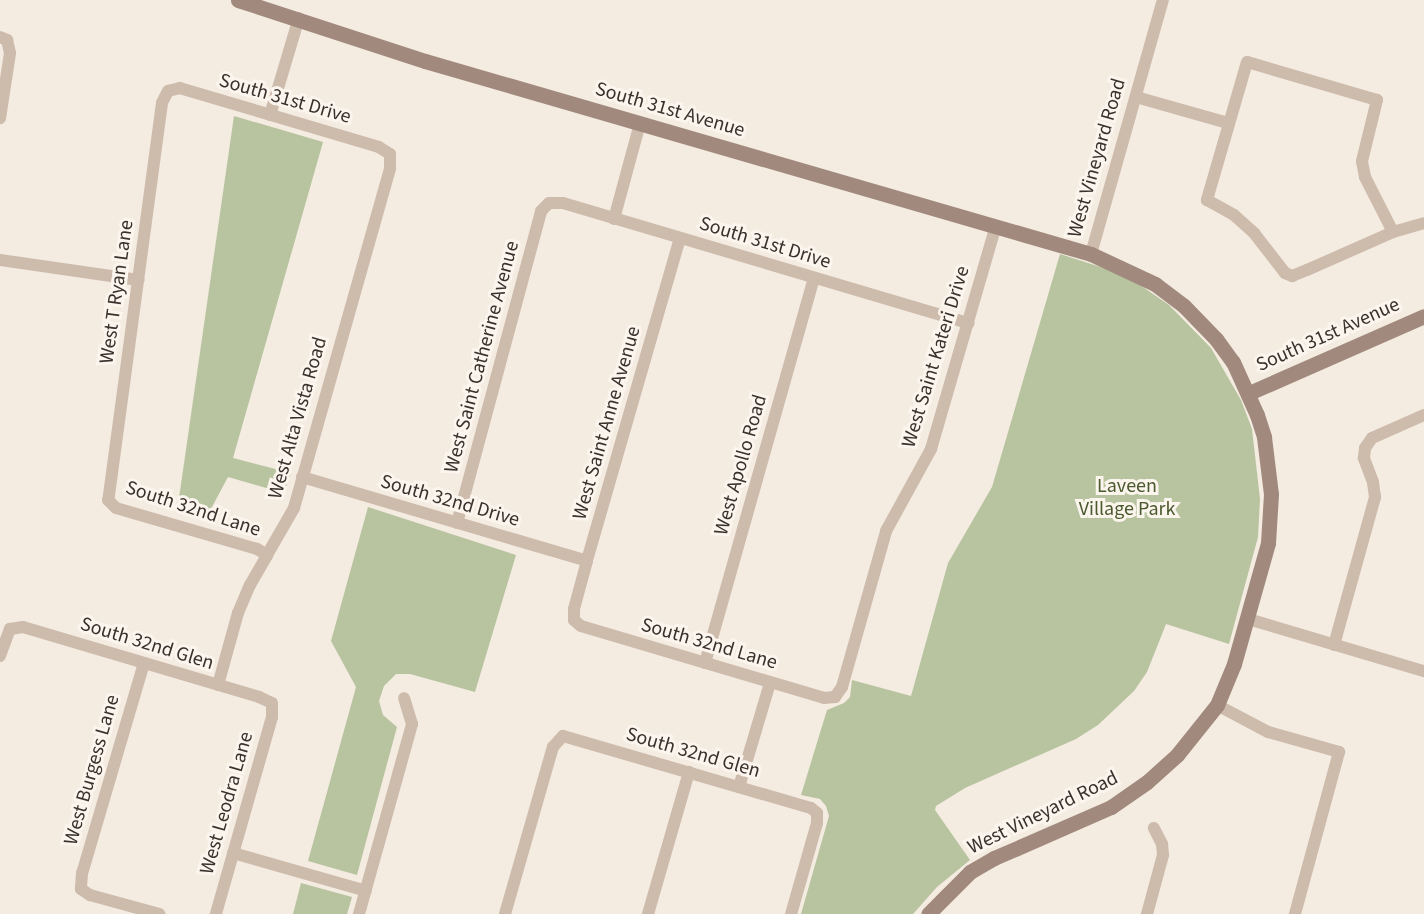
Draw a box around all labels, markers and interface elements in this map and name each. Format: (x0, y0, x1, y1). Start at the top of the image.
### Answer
street label: South 31st Drive (216, 69, 354, 129)
street label: West Vineyard Road (1063, 76, 1131, 240)
street label: South 31st Avenue (593, 77, 747, 143)
street label: South 31st Drive (696, 212, 834, 274)
street label: West T Ryan Lane (95, 218, 139, 366)
street label: West Saint Catherine Avenue (439, 239, 525, 475)
street label: West Saint Kateri Drive (897, 263, 975, 451)
street label: South 31st Avenue (1253, 293, 1403, 377)
street label: West Saint Anne Avenue (568, 324, 646, 522)
street label: West Alta Vista Road (263, 334, 333, 502)
street label: West Apollo Road (709, 392, 773, 538)
street label: South 32nd Drive (378, 470, 522, 532)
park label: Laveen Village Park (1079, 474, 1175, 521)
street label: South 32nd Lane (122, 476, 264, 542)
street label: South 32nd Glen (77, 612, 217, 676)
street label: South 32nd Lane (638, 613, 780, 675)
street label: West Burgess Lane (59, 692, 125, 848)
street label: South 32nd Glen (623, 722, 763, 784)
street label: West Leodra Lane (195, 729, 259, 877)
street label: West Vineyard Road (964, 766, 1122, 860)

